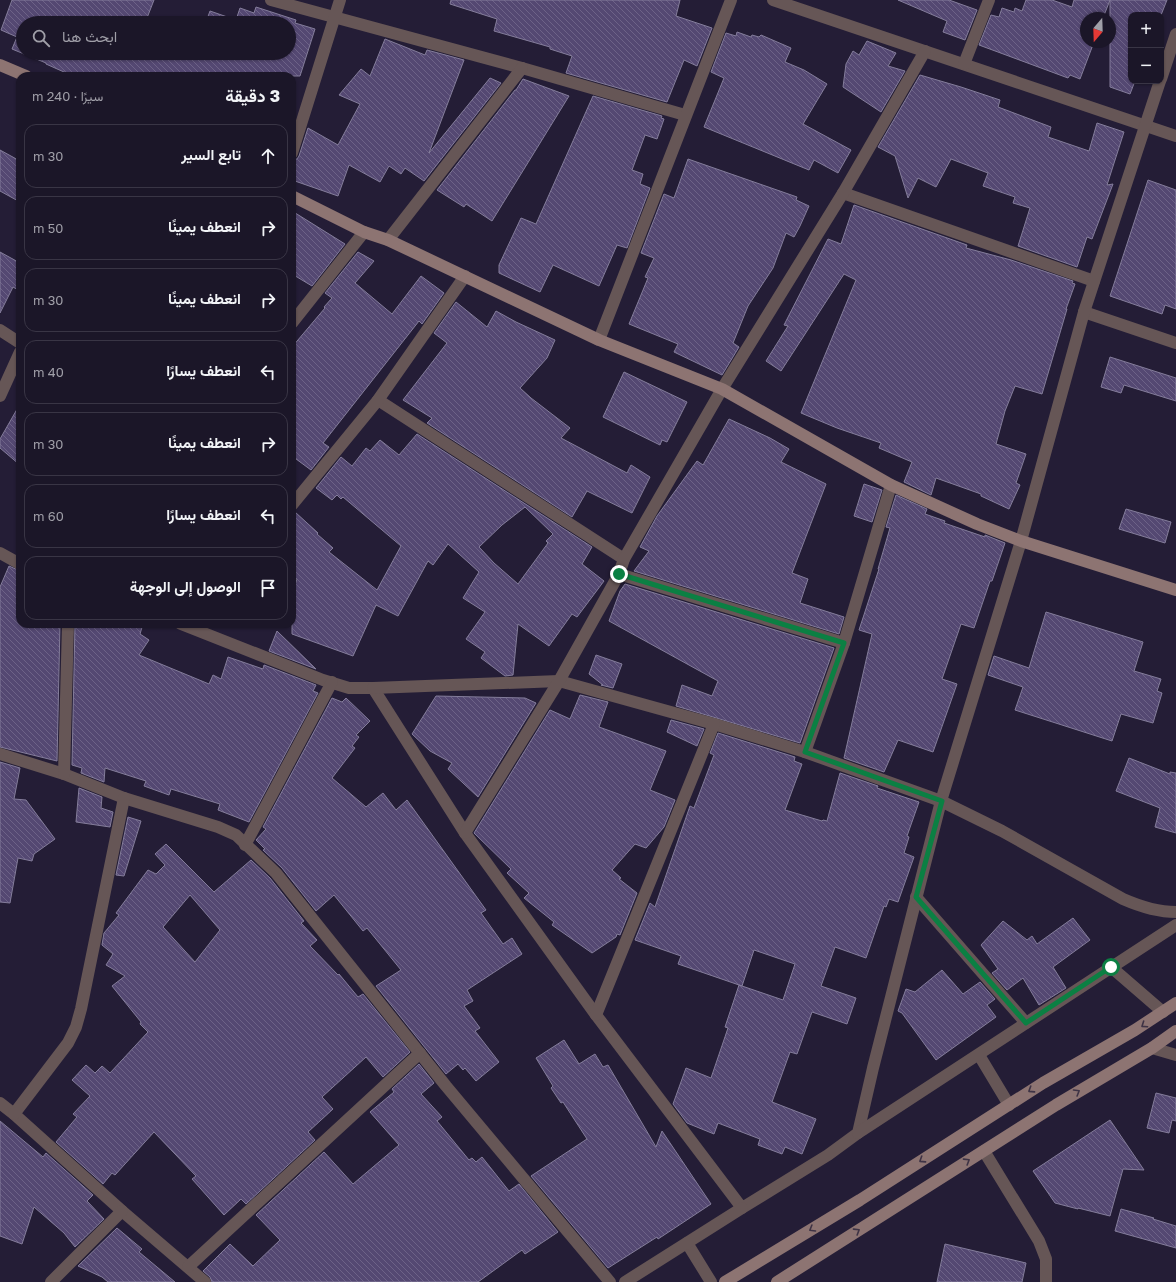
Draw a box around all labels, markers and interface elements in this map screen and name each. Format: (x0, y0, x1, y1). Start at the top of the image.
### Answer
north arrow (1080, 12, 1116, 48)
map controls (1128, 12, 1164, 84)
button: + (1128, 12, 1164, 48)
search box (16, 16, 296, 60)
icon: search (30, 27, 52, 49)
text: ابحث هنا (62, 27, 117, 45)
button: − (1128, 48, 1164, 84)
text: 3 دقيقة (225, 85, 280, 106)
text: سيرًا · 240 m (32, 88, 103, 104)
text: تابع السير (181, 145, 241, 163)
icon: ahead (257, 145, 279, 167)
text: 30 m (33, 148, 63, 164)
text: انعطف يمينًا (168, 217, 241, 235)
icon: right (257, 217, 279, 239)
text: 50 m (33, 220, 63, 236)
text: انعطف يمينًا (168, 289, 241, 307)
icon: right (257, 289, 279, 311)
text: 30 m (33, 292, 63, 308)
text: انعطف يسارًا (166, 361, 241, 379)
icon: left (257, 361, 279, 383)
text: 40 m (33, 364, 64, 380)
text: انعطف يمينًا (168, 433, 241, 451)
icon: right (257, 433, 279, 455)
text: 30 m (33, 436, 63, 452)
text: انعطف يسارًا (166, 505, 241, 523)
icon: left (257, 505, 279, 527)
text: 60 m (33, 508, 64, 524)
route end (610, 565, 628, 583)
text: الوصول إلى الوجهة (130, 577, 241, 595)
icon: arrive (257, 577, 279, 599)
route start (1102, 958, 1120, 976)
one-way arrow (1141, 1020, 1148, 1027)
one-way arrow (1029, 1086, 1036, 1093)
one-way arrow (1073, 1090, 1080, 1097)
one-way arrow (919, 1155, 926, 1163)
one-way arrow (963, 1159, 970, 1166)
one-way arrow (809, 1225, 816, 1232)
one-way arrow (853, 1228, 860, 1236)

